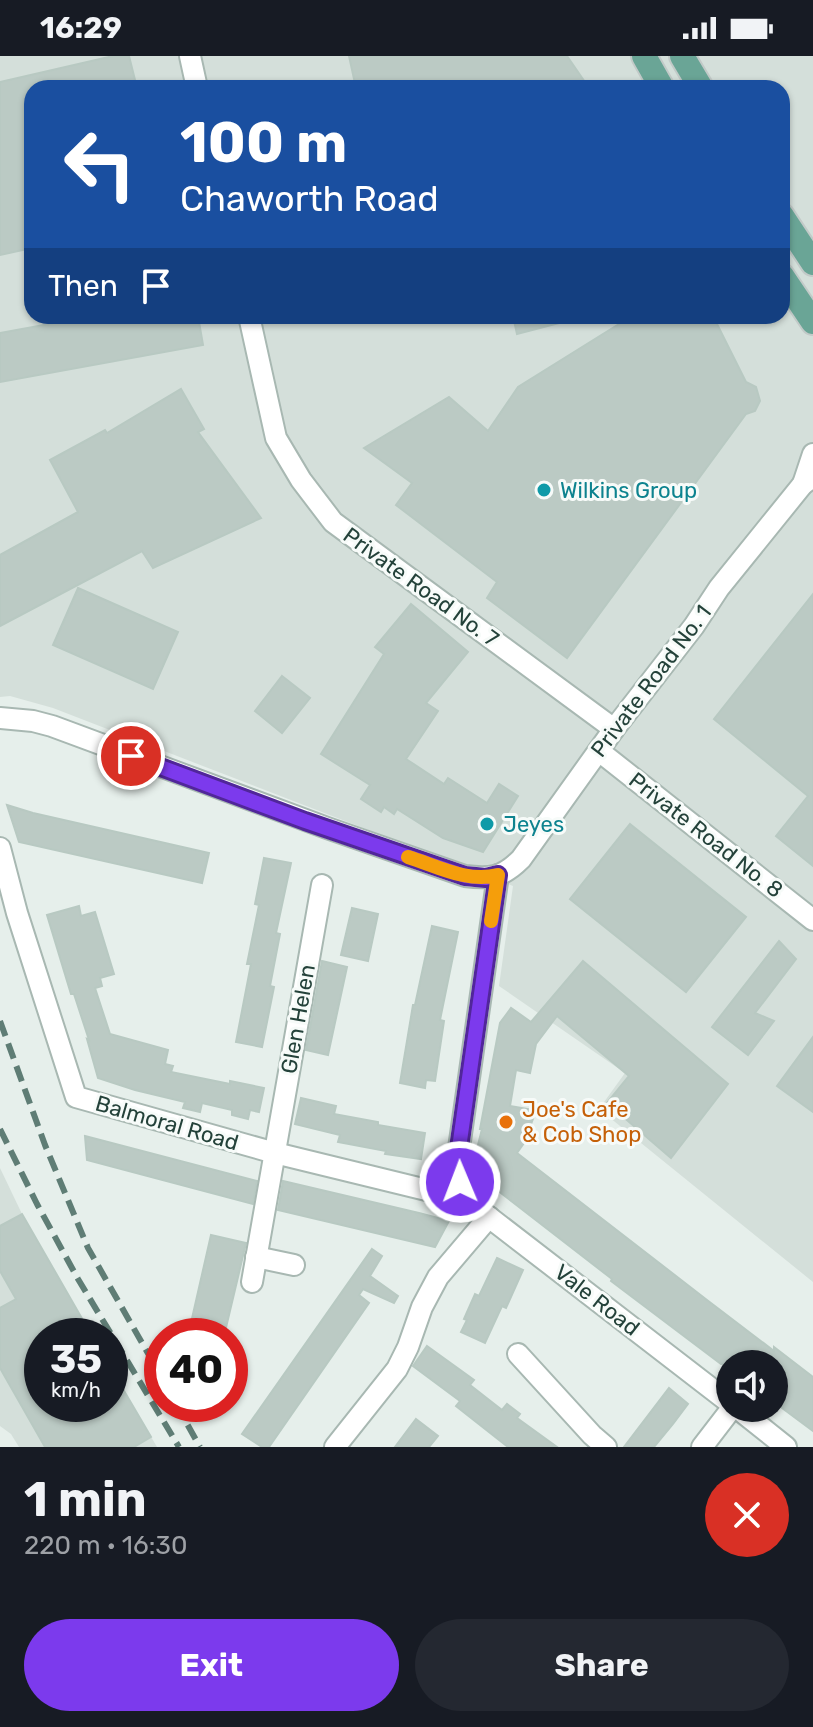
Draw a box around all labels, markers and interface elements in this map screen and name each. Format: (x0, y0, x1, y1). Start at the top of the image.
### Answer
text: 16:29 (40, 10, 122, 46)
text: 100 m (180, 110, 347, 176)
icon: left (48, 112, 152, 216)
text: Chaworth Road (180, 177, 439, 220)
icon: arrive (134, 264, 178, 308)
text: Then (48, 268, 118, 304)
place label: Wilkins Group (560, 477, 697, 504)
marker: Wilkins Group (535, 481, 553, 499)
street label: Private Road No. 7 (338, 522, 504, 652)
street label: Private Road No. 1 (585, 600, 717, 762)
pin (97, 722, 165, 790)
icon: arrive (109, 734, 153, 778)
street label: Private Road No. 8 (624, 766, 788, 904)
place label: Jeyes (503, 811, 564, 838)
marker: Jeyes (478, 815, 496, 833)
street label: Glen Helen (275, 962, 321, 1076)
street label: Balmoral Road (92, 1090, 242, 1156)
place label: Joe's Cafe & Cob Shop (522, 1096, 641, 1148)
marker: Joe's Cafe & Cob Shop (497, 1113, 515, 1131)
position arrow (418, 1140, 502, 1224)
street label: Vale Road (549, 1258, 645, 1342)
speed limit sign: 40 (144, 1318, 248, 1422)
text: 35 (50, 1336, 102, 1383)
map controls (716, 1350, 788, 1422)
button: sound (716, 1350, 788, 1422)
text: km/h (51, 1378, 101, 1402)
text: 1 min (24, 1471, 147, 1528)
button: close (705, 1473, 789, 1557)
text: 220 m · 16:30 (24, 1530, 187, 1561)
button: Exit (24, 1619, 399, 1711)
button: Share (415, 1619, 789, 1711)

